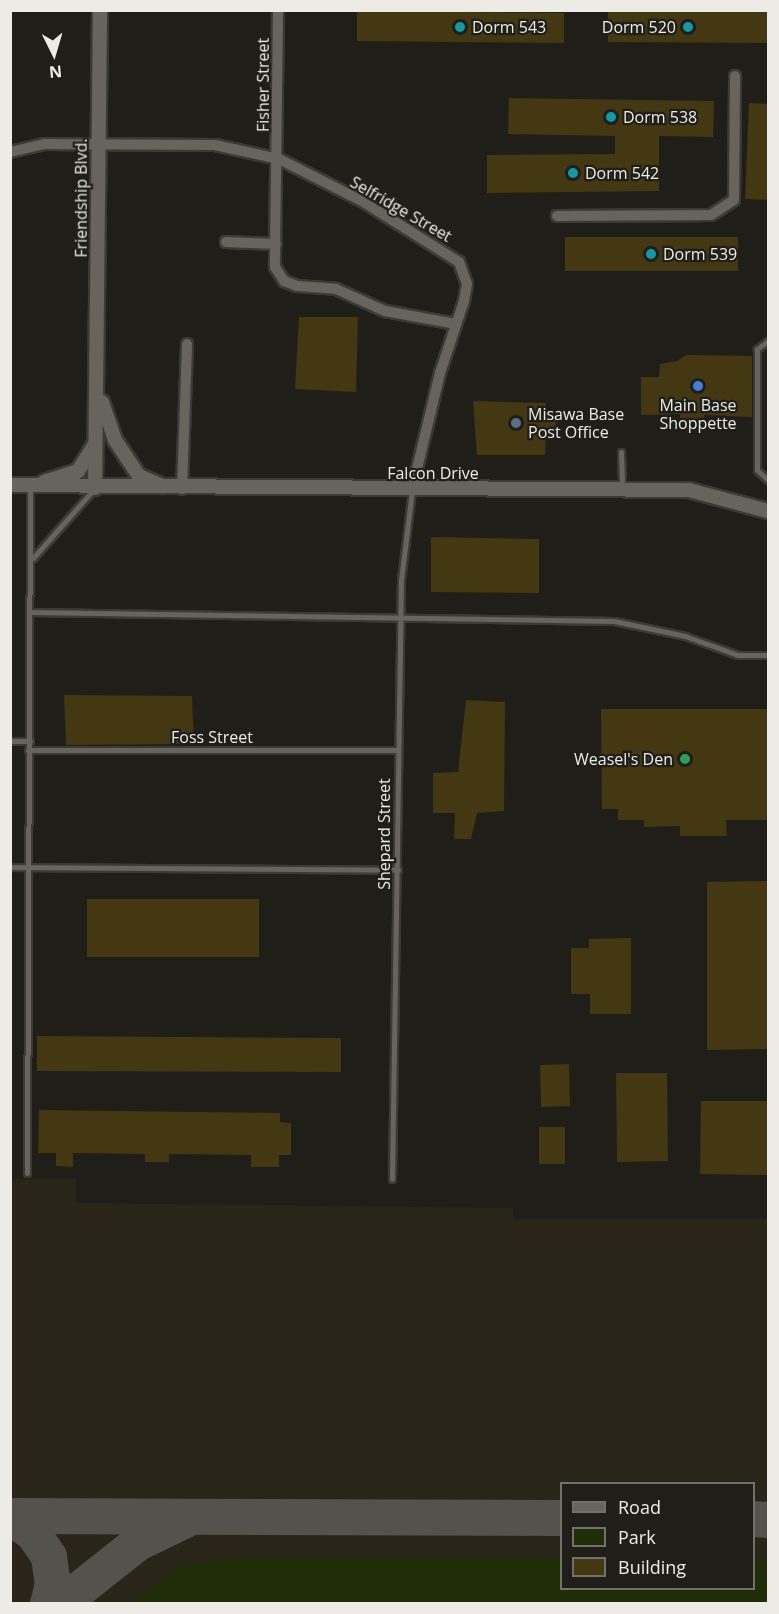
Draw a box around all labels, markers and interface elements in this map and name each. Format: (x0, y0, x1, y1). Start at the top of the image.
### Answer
place label: Dorm 543 (472, 17, 546, 37)
place label: Dorm 520 (602, 17, 676, 37)
marker: Dorm 543 (453, 20, 467, 34)
marker: Dorm 520 (681, 20, 695, 34)
north arrow (24, 24, 84, 84)
street label: Fisher Street (253, 38, 273, 132)
text: N (48, 60, 63, 83)
place label: Dorm 538 (623, 107, 697, 127)
marker: Dorm 538 (604, 110, 618, 124)
street label: Friendship Blvd. (71, 138, 91, 258)
place label: Dorm 542 (585, 163, 659, 183)
marker: Dorm 542 (566, 166, 580, 180)
street label: Selfridge Street (347, 172, 455, 246)
place label: Dorm 539 (663, 244, 737, 264)
marker: Dorm 539 (644, 247, 658, 261)
marker: Main Base Shoppette (691, 379, 705, 393)
place label: Main Base Shoppette (659, 395, 737, 433)
place label: Misawa Base Post Office (528, 404, 624, 442)
marker: Misawa Base Post Office (509, 416, 523, 430)
street label: Falcon Drive (387, 463, 479, 483)
street label: Foss Street (171, 727, 253, 747)
place label: Weasel's Den (574, 749, 673, 769)
marker: Weasel's Den (678, 752, 692, 766)
street label: Shepard Street (374, 778, 394, 890)
legend (560, 1482, 755, 1590)
text: Road (618, 1495, 661, 1519)
text: Park (618, 1525, 656, 1549)
text: Building (618, 1555, 686, 1579)

